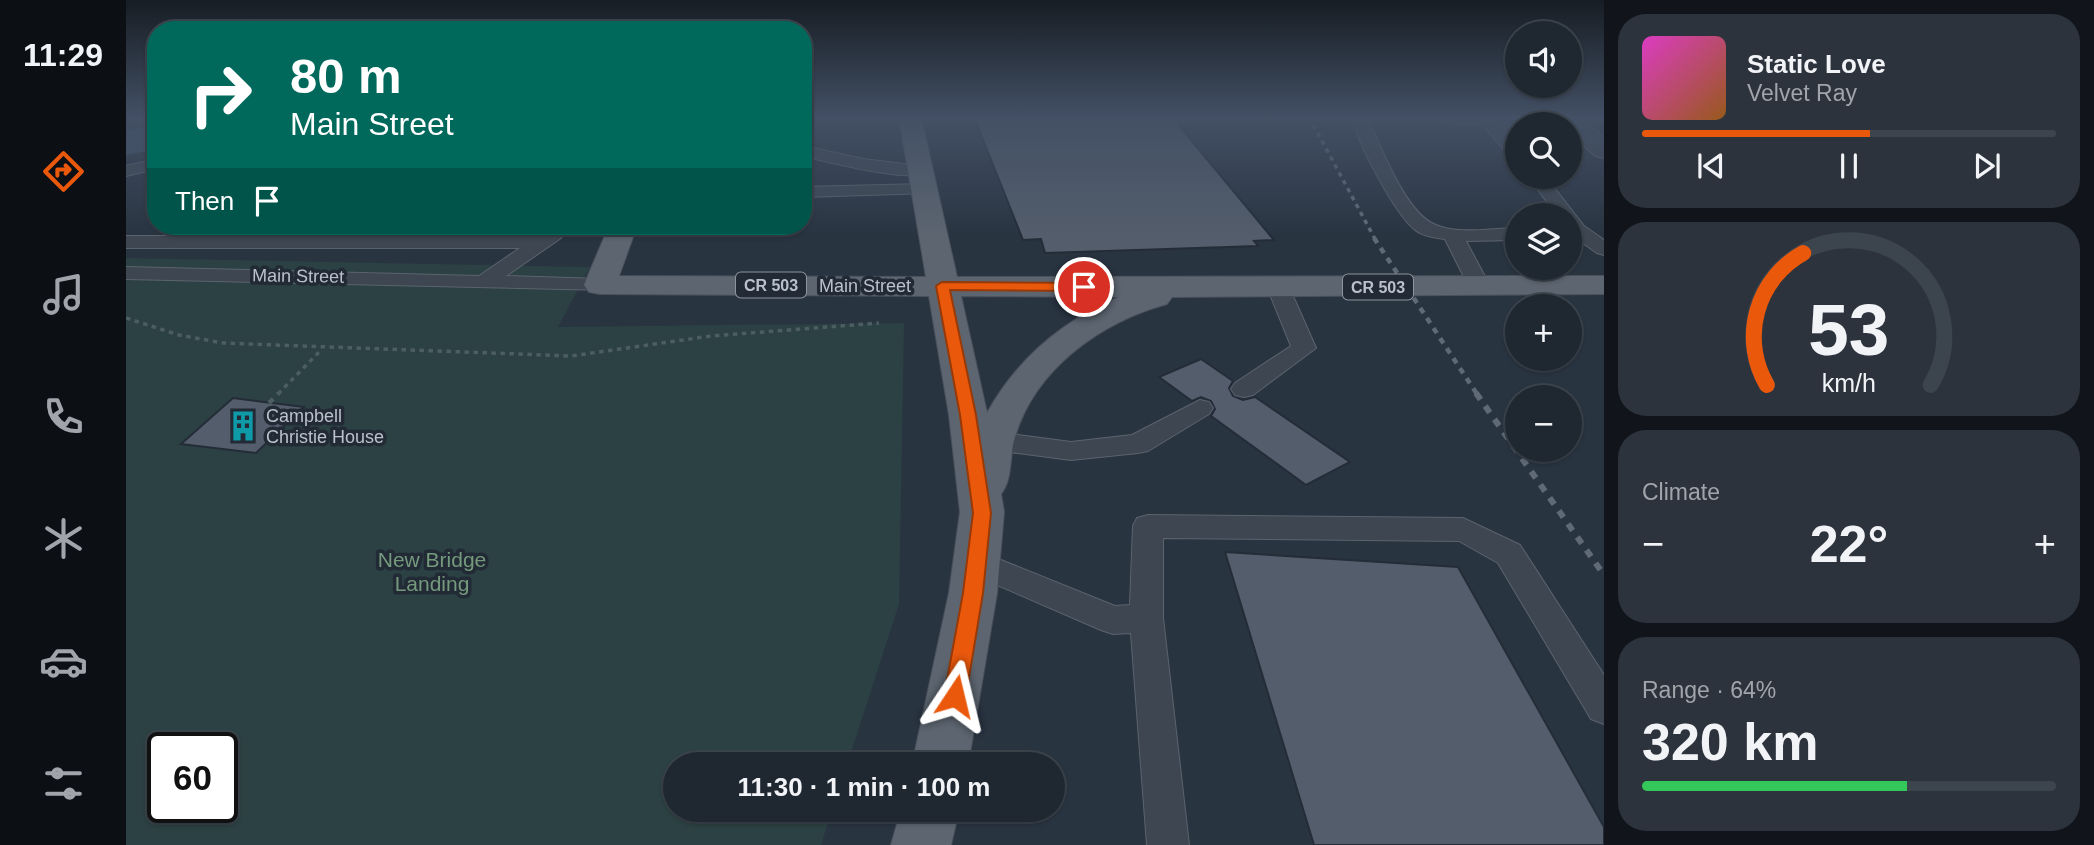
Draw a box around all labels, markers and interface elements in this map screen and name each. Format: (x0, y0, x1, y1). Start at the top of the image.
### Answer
map controls (1505, 21, 1582, 462)
button: sound (1505, 21, 1582, 98)
text: 11:29 (23, 37, 103, 73)
icon: right (175, 49, 266, 140)
text: 80 m (290, 49, 402, 103)
text: Static Love (1747, 49, 1886, 79)
text: Velvet Ray (1747, 80, 1857, 106)
text: Main Street (290, 106, 454, 142)
button: search (1505, 112, 1582, 189)
icon: directions (39, 147, 88, 196)
icon: previous (1692, 147, 1730, 185)
icon: pause (1830, 147, 1868, 185)
icon: next (1968, 147, 2006, 185)
icon: arrive (248, 182, 286, 220)
text: Then (175, 186, 234, 216)
button: layers (1505, 203, 1582, 280)
pin (1054, 257, 1114, 317)
street label: Main Street (252, 265, 344, 287)
icon: arrive (1065, 268, 1103, 306)
icon: music (39, 270, 88, 319)
road number: CR 503 (736, 272, 806, 298)
road number: CR 503 (1343, 274, 1413, 300)
street label: Main Street (819, 276, 911, 296)
text: 53 (1809, 289, 1889, 370)
button: + (1505, 294, 1582, 371)
text: km/h (1822, 368, 1876, 396)
button: − (1505, 385, 1582, 462)
icon: phone (39, 392, 88, 441)
place label: Campbell Christie House (266, 406, 384, 447)
building icon: Campbell Christie House (226, 409, 260, 443)
text: Climate (1642, 479, 1720, 505)
icon: climate (39, 514, 88, 563)
text: 22° (1810, 515, 1888, 573)
text: − (1642, 523, 1664, 565)
text: + (2034, 523, 2056, 565)
park label: New Bridge Landing (378, 548, 486, 595)
icon: car (39, 637, 88, 686)
position arrow (918, 659, 992, 733)
text: Range · 64% (1642, 677, 1776, 703)
text: 320 km (1642, 713, 1818, 771)
speed limit sign: 60 (147, 732, 238, 823)
icon: filters (39, 759, 88, 808)
text: 11:30 · 1 min · 100 m (738, 772, 990, 802)

